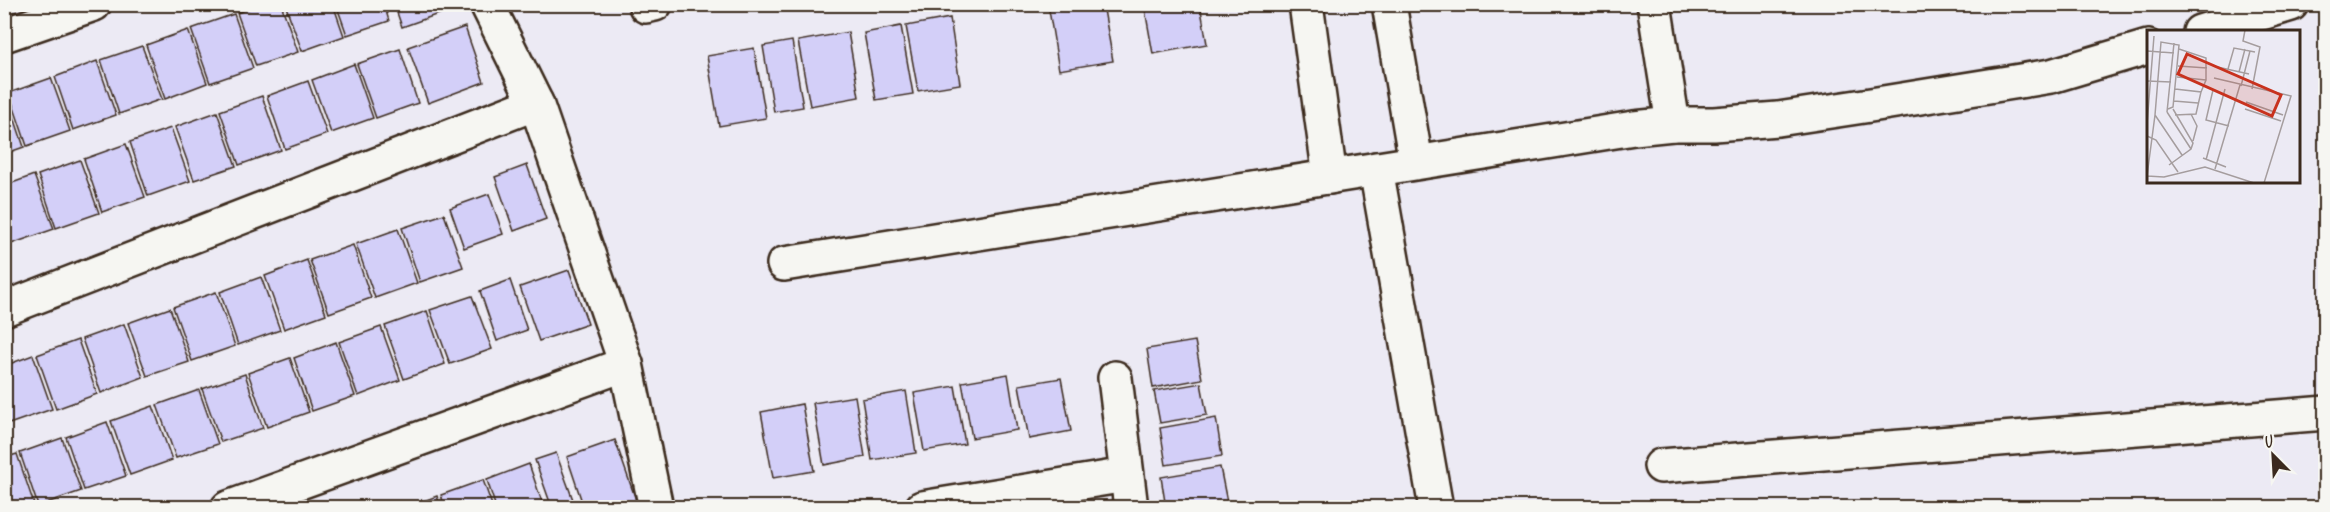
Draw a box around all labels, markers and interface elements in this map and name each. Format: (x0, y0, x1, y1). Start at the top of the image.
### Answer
inset map (2147, 30, 2300, 183)
north arrow (2243, 425, 2303, 485)
text: U (2260, 430, 2278, 453)

